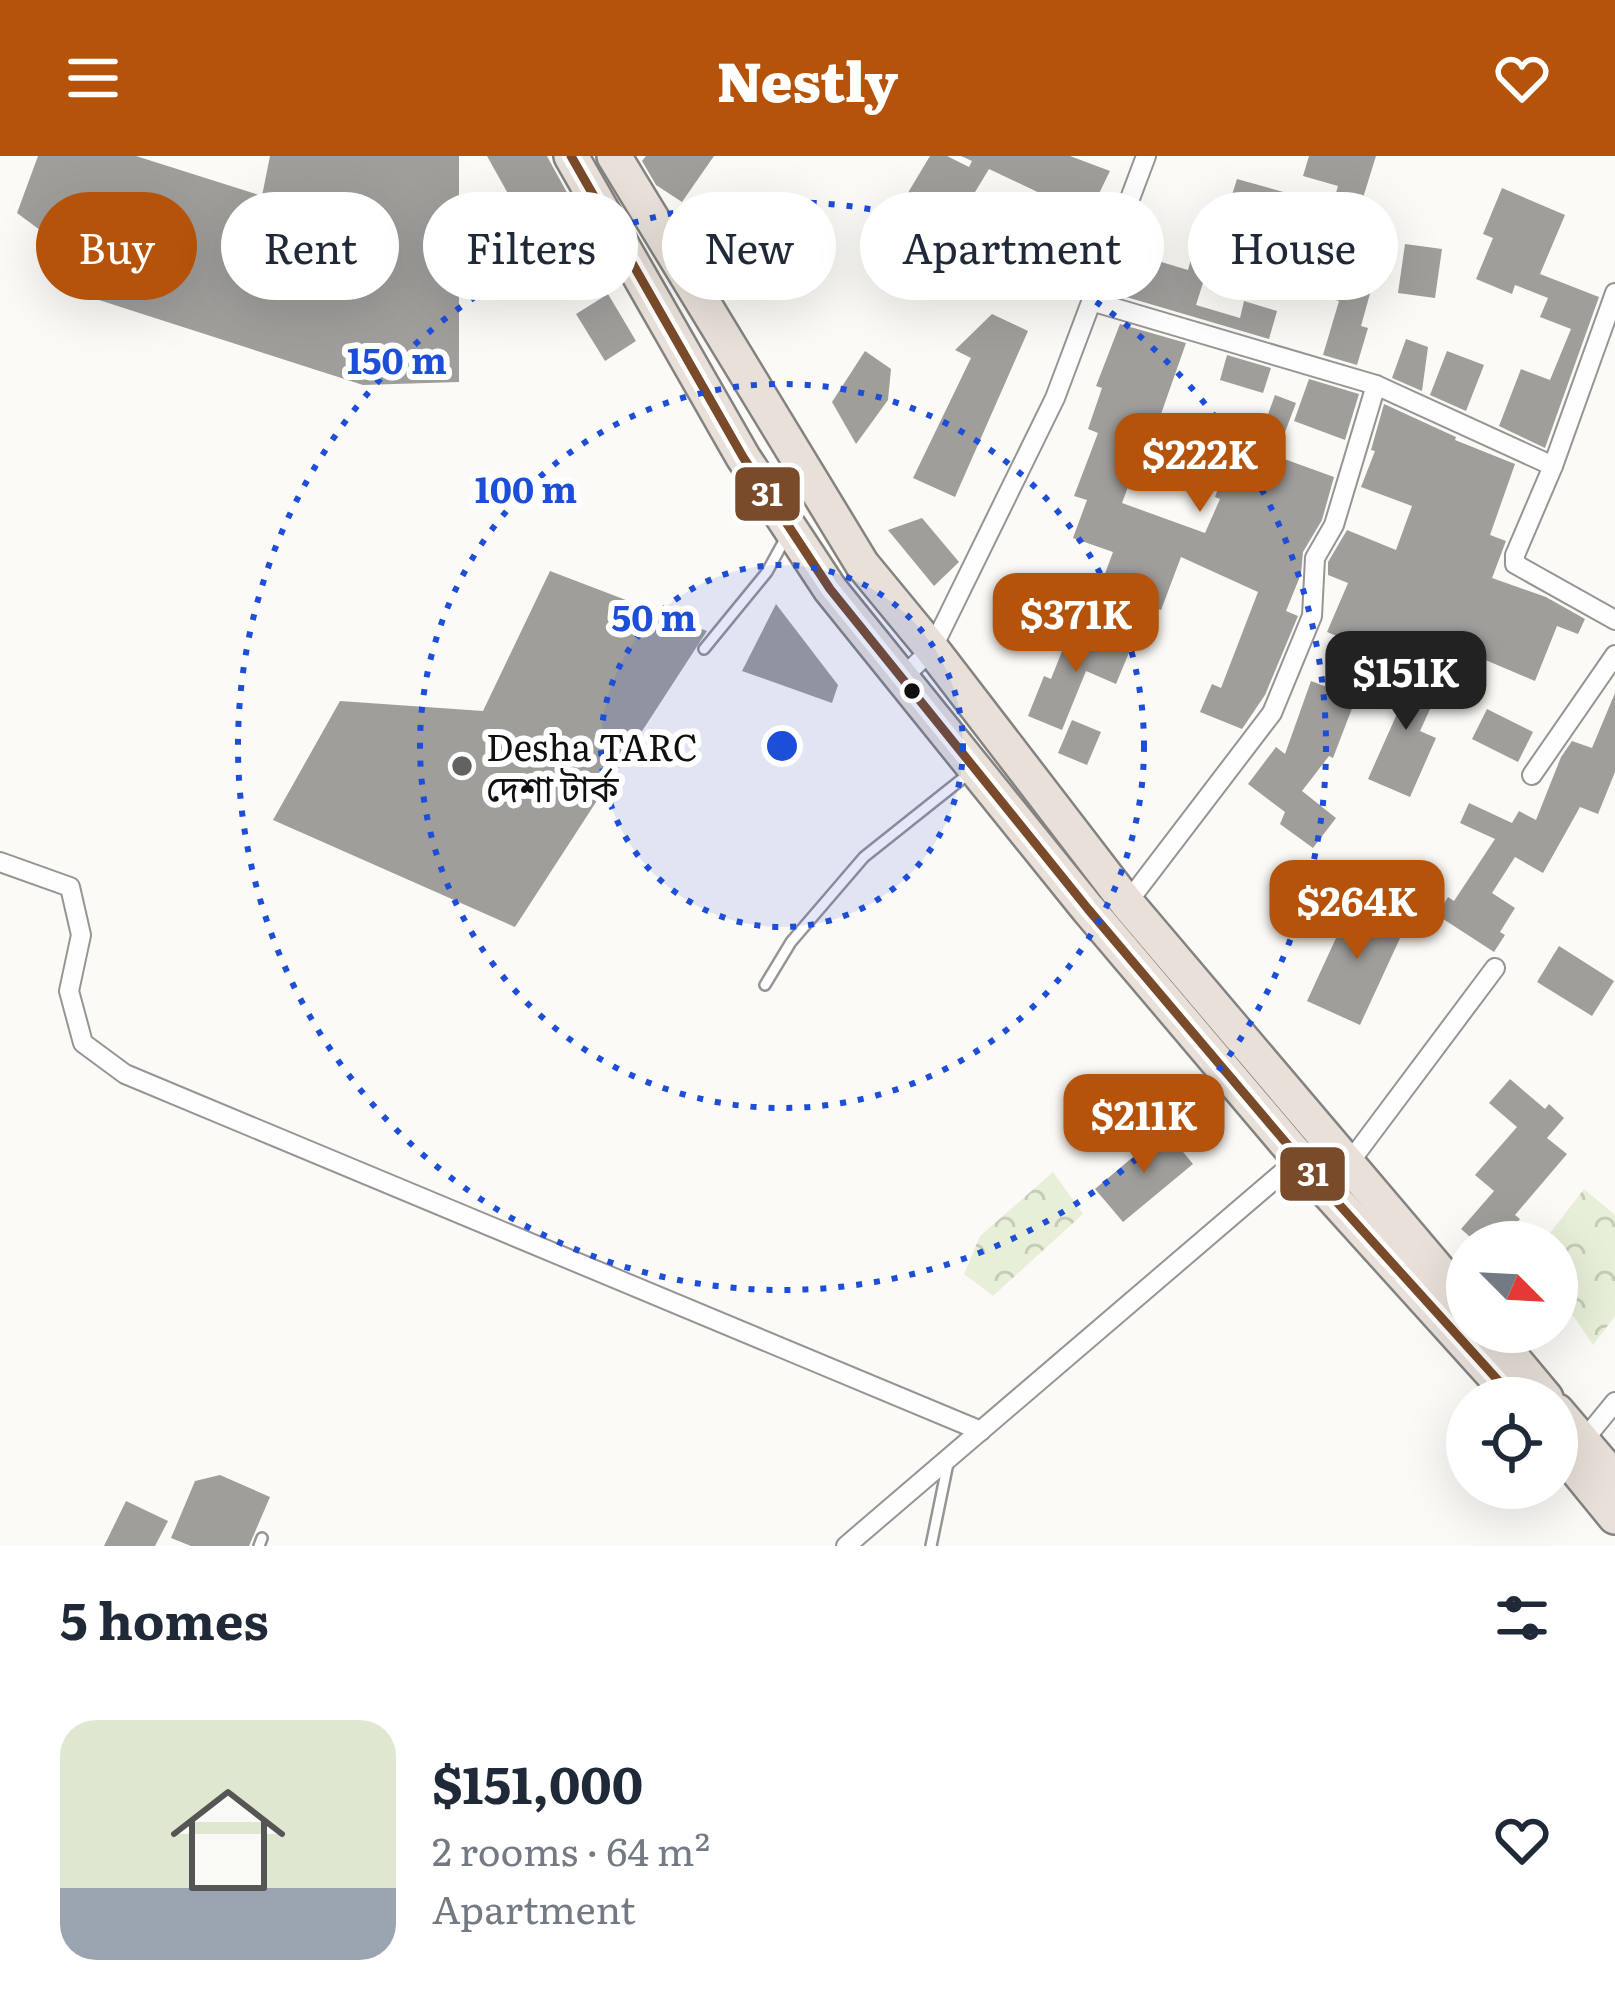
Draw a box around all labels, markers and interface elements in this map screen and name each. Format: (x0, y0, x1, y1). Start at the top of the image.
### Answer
text: Nestly (717, 38, 898, 119)
icon: menu (60, 45, 126, 111)
icon: heart (1489, 45, 1555, 111)
chip: Buy (36, 192, 197, 300)
chip: Rent (221, 192, 399, 300)
chip: Filters (423, 192, 638, 300)
chip: New (662, 192, 836, 300)
chip: Apartment (860, 192, 1164, 300)
chip: House (1188, 192, 1398, 300)
text: 150 m (347, 332, 447, 385)
pin: $222K (1116, 413, 1284, 515)
text: $222K (1142, 423, 1258, 481)
text: 100 m (475, 461, 577, 514)
line badge: 31 (733, 465, 802, 523)
text: 31 (751, 467, 783, 516)
pin: $371K (992, 573, 1160, 675)
text: $371K (1020, 583, 1132, 641)
text: 50 m (612, 589, 697, 642)
pin: $151K (1322, 631, 1490, 733)
text: $151K (1352, 641, 1460, 699)
unlabelled marker (901, 680, 923, 702)
place label: Desha TARC দেশা টার্ক (486, 719, 698, 813)
centre of rings (761, 725, 803, 767)
marker: Desha TARC দেশা টার্ক (449, 753, 475, 779)
pin: $264K (1273, 860, 1441, 962)
text: $264K (1296, 870, 1418, 928)
pin: $211K (1060, 1074, 1228, 1176)
text: $211K (1090, 1084, 1198, 1142)
line badge: 31 (1278, 1145, 1347, 1203)
text: 31 (1297, 1147, 1329, 1196)
north arrow (1446, 1221, 1578, 1353)
map controls (1446, 1221, 1578, 1509)
button: locate (1446, 1377, 1578, 1509)
text: 5 homes (60, 1580, 269, 1656)
icon: filters (1489, 1585, 1555, 1651)
text: $151,000 (432, 1744, 643, 1820)
icon: home (156, 1768, 300, 1912)
icon: heart (1489, 1807, 1555, 1873)
text: 2 rooms · 64 m² (432, 1820, 710, 1878)
text: Apartment (432, 1878, 636, 1936)

